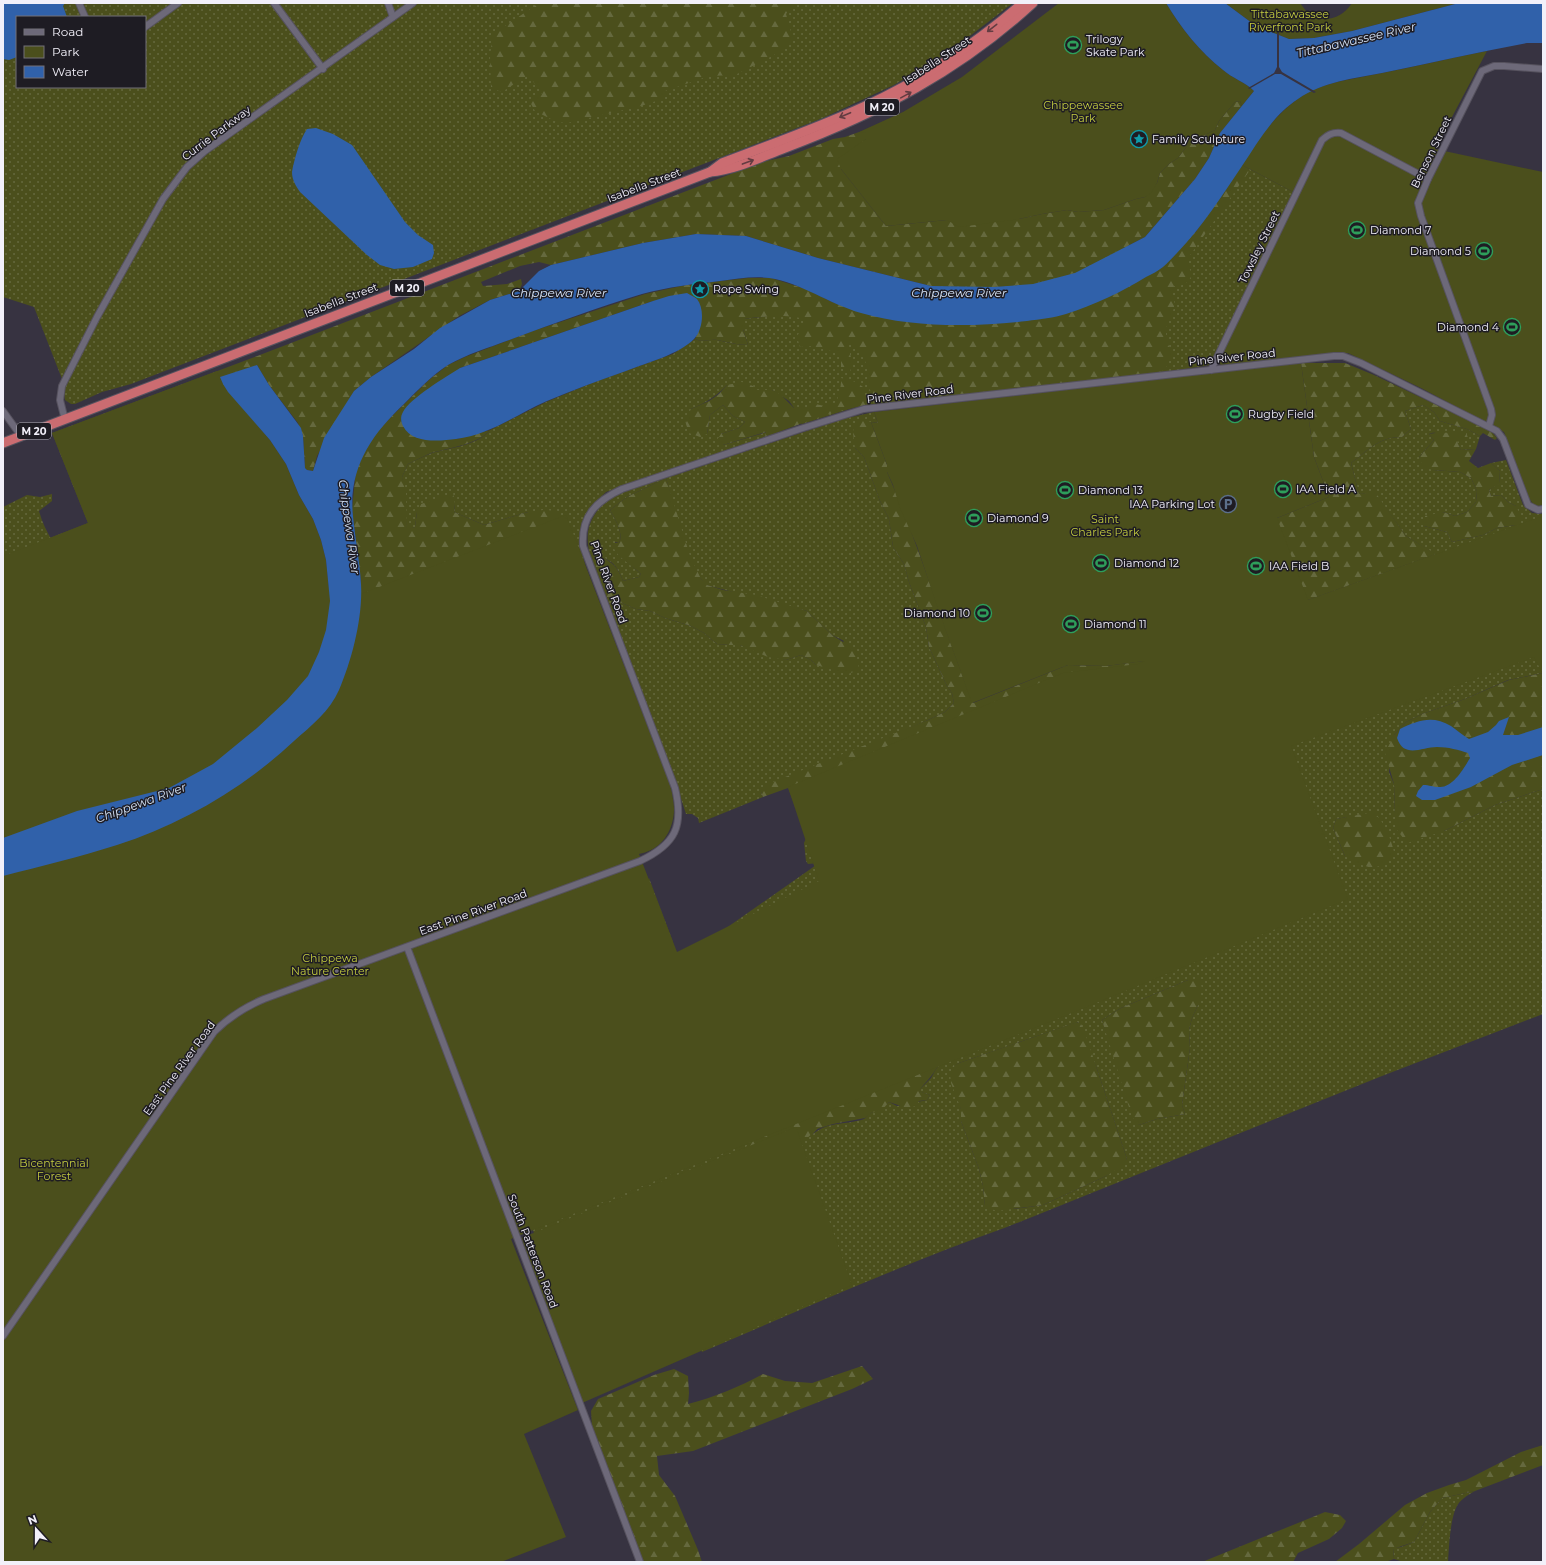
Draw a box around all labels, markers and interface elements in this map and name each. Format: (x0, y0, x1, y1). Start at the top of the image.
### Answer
park label: Tittabawassee Riverfront Park (1249, 7, 1332, 34)
legend (16, 16, 146, 88)
water label: Tittabawassee River (1295, 18, 1417, 61)
one-way arrow (987, 23, 998, 32)
text: Road (52, 24, 83, 39)
place label: Trilogy Skate Park (1086, 32, 1145, 59)
street label: Isabella Street (901, 33, 974, 87)
sports icon: Trilogy Skate Park (1063, 35, 1083, 55)
text: Park (52, 44, 80, 59)
text: Water (52, 64, 89, 79)
one-way arrow (900, 90, 912, 98)
park label: Chippewassee Park (1043, 98, 1123, 125)
road number: M 20 (865, 99, 899, 115)
street label: Currie Parkway (179, 103, 253, 163)
one-way arrow (839, 112, 851, 119)
street label: Benson Street (1408, 113, 1455, 190)
place icon: Family Sculpture (1129, 129, 1149, 149)
place label: Family Sculpture (1152, 132, 1246, 146)
one-way arrow (741, 158, 753, 166)
street label: Isabella Street (605, 164, 683, 205)
street label: Towsley Street (1235, 208, 1283, 286)
sports icon: Diamond 7 (1347, 220, 1367, 240)
place label: Diamond 7 (1370, 223, 1431, 237)
sports icon: Diamond 5 (1474, 241, 1494, 261)
place label: Diamond 5 (1410, 244, 1471, 258)
street label: Isabella Street (302, 279, 380, 320)
place icon: Rope Swing (690, 279, 710, 299)
road number: M 20 (390, 280, 424, 296)
place label: Rope Swing (713, 282, 779, 296)
water label: Chippewa River (511, 285, 607, 300)
water label: Chippewa River (911, 285, 1007, 300)
sports icon: Diamond 4 (1502, 317, 1522, 337)
place label: Diamond 4 (1437, 320, 1500, 334)
street label: Pine River Road (1188, 345, 1276, 369)
street label: Pine River Road (866, 382, 954, 406)
sports icon: Rugby Field (1225, 404, 1245, 424)
place label: Rugby Field (1248, 407, 1314, 421)
road number: M 20 (17, 423, 51, 439)
water label: Chippewa River (335, 479, 364, 575)
sports icon: IAA Field A (1273, 479, 1293, 499)
sports icon: Diamond 13 (1055, 480, 1075, 500)
place label: IAA Field A (1296, 482, 1356, 496)
place label: Diamond 13 (1078, 483, 1143, 497)
parking icon: IAA Parking Lot (1218, 494, 1238, 514)
place label: IAA Parking Lot (1129, 497, 1216, 511)
sports icon: Diamond 9 (964, 508, 984, 528)
place label: Diamond 9 (987, 511, 1049, 525)
park label: Saint Charles Park (1070, 512, 1140, 539)
street label: Pine River Road (588, 539, 630, 625)
sports icon: Diamond 12 (1091, 553, 1111, 573)
place label: Diamond 12 (1114, 556, 1179, 570)
sports icon: IAA Field B (1246, 556, 1266, 576)
place label: IAA Field B (1269, 559, 1329, 573)
sports icon: Diamond 10 (973, 603, 993, 623)
place label: Diamond 10 (904, 606, 970, 620)
sports icon: Diamond 11 (1061, 614, 1081, 634)
place label: Diamond 11 (1084, 617, 1147, 631)
water label: Chippewa River (93, 779, 188, 826)
street label: East Pine River Road (417, 886, 529, 938)
park label: Chippewa Nature Center (291, 951, 369, 978)
street label: East Pine River Road (140, 1018, 218, 1118)
park label: Bicentennial Forest (19, 1156, 89, 1183)
street label: South Patterson Road (505, 1192, 561, 1310)
north arrow (16, 1509, 56, 1549)
text: N (26, 1512, 39, 1528)

